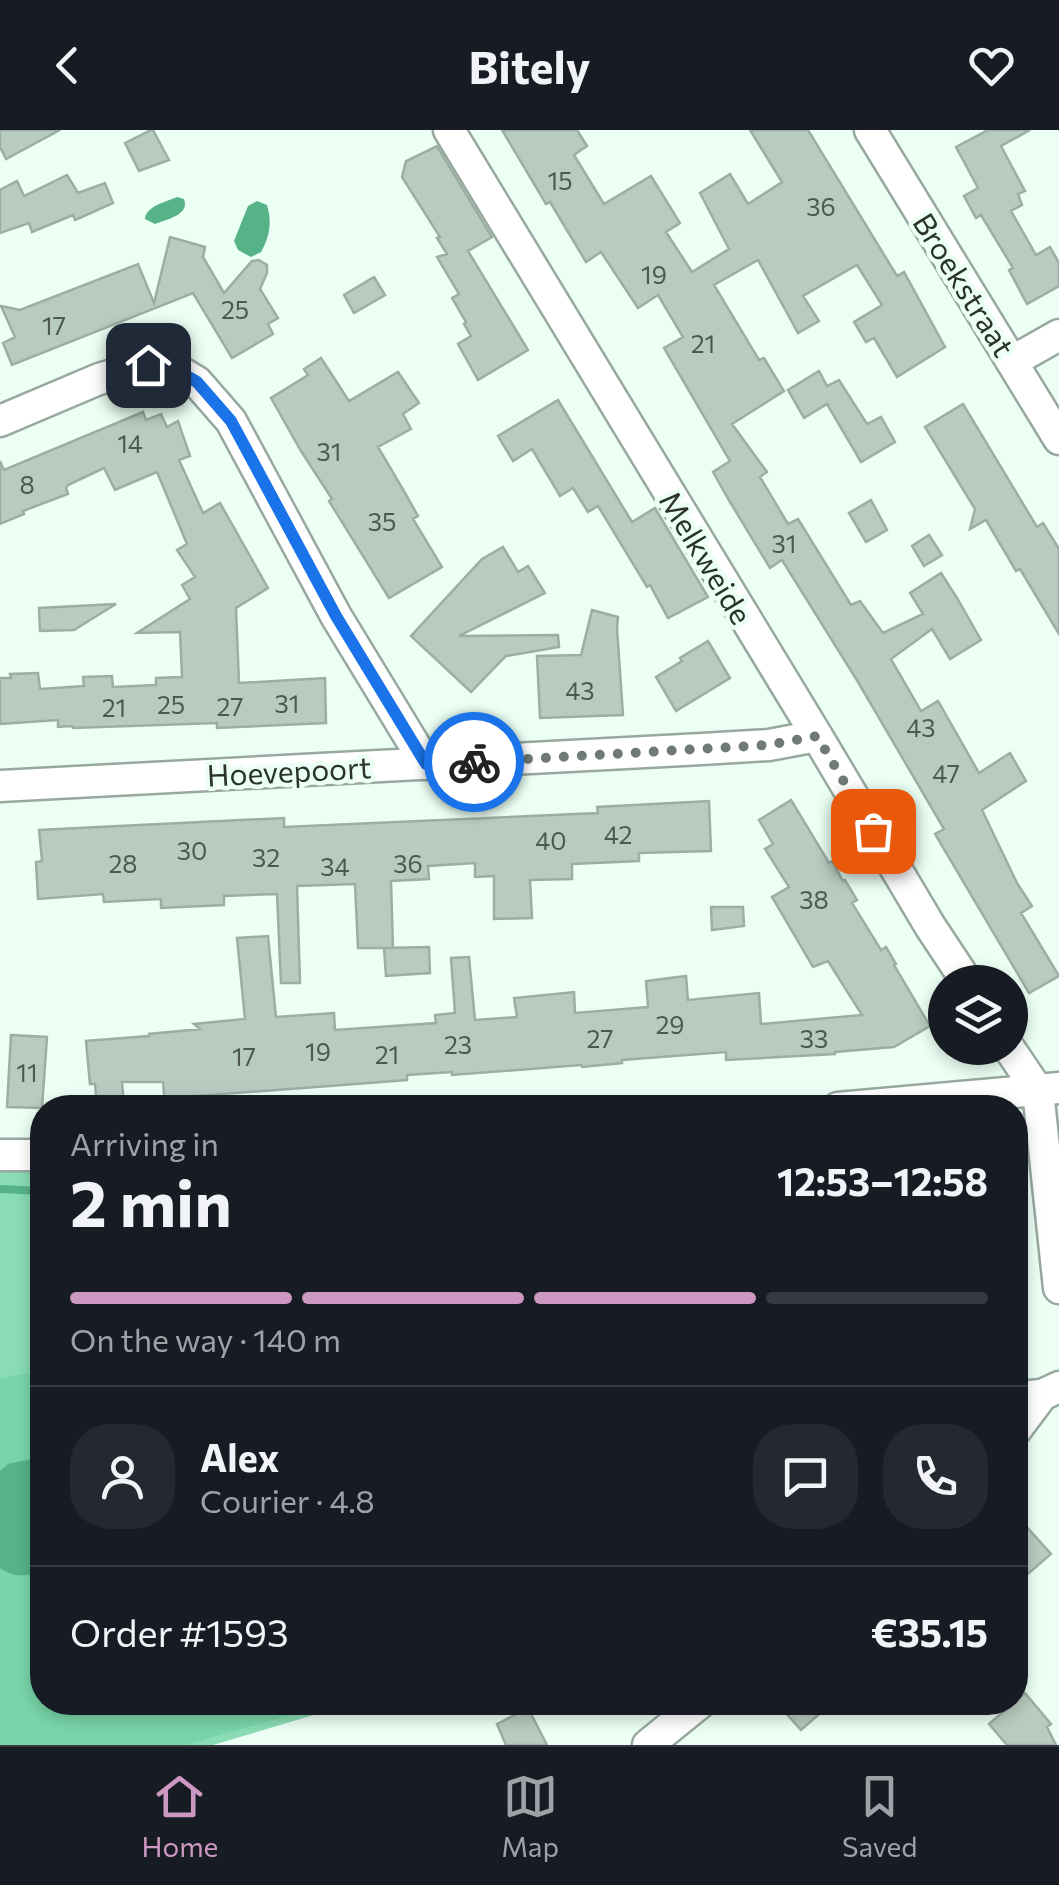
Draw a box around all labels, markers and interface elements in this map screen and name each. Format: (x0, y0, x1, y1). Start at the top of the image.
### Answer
icon: back (40, 38, 95, 93)
text: Bitely (469, 38, 590, 93)
icon: heart (964, 38, 1019, 93)
house number: 15 (547, 165, 573, 195)
house number: 36 (806, 191, 836, 221)
street label: Broekstraat (906, 205, 1024, 363)
house number: 19 (641, 259, 667, 289)
house number: 25 (221, 294, 249, 324)
house number: 17 (42, 310, 66, 340)
pin (106, 323, 191, 408)
house number: 21 (691, 328, 715, 358)
icon: home (121, 338, 176, 393)
house number: 14 (117, 428, 143, 458)
house number: 31 (317, 436, 341, 466)
house number: 8 (19, 469, 35, 499)
street label: Melkweide (653, 484, 761, 630)
house number: 35 (368, 506, 396, 536)
house number: 31 (772, 528, 796, 558)
house number: 43 (565, 675, 595, 705)
house number: 31 (275, 688, 299, 718)
house number: 25 (157, 689, 185, 719)
house number: 27 (217, 691, 244, 721)
house number: 21 (102, 692, 126, 722)
courier (424, 712, 524, 812)
house number: 43 (906, 712, 936, 742)
icon: bike (447, 735, 502, 790)
street label: Hoevepoort (206, 747, 372, 793)
house number: 47 (932, 758, 960, 788)
pin (831, 789, 916, 874)
icon: bag (846, 804, 901, 859)
house number: 42 (604, 819, 632, 849)
house number: 40 (535, 825, 567, 855)
house number: 30 (177, 835, 207, 865)
house number: 32 (252, 842, 280, 872)
house number: 28 (109, 848, 137, 878)
house number: 36 (393, 848, 423, 878)
house number: 34 (320, 851, 350, 881)
house number: 38 (799, 884, 829, 914)
map controls (928, 965, 1028, 1065)
button: layers (928, 965, 1028, 1065)
house number: 29 (656, 1009, 684, 1039)
house number: 27 (587, 1023, 614, 1053)
house number: 33 (800, 1023, 828, 1053)
house number: 23 (444, 1029, 472, 1059)
house number: 19 (305, 1036, 331, 1066)
house number: 21 (375, 1039, 399, 1069)
house number: 17 (232, 1041, 256, 1071)
house number: 11 (16, 1057, 38, 1087)
text: Arriving in (70, 1123, 219, 1163)
text: 12:53–12:58 (777, 1157, 988, 1204)
text: 2 min (70, 1161, 232, 1240)
text: On the way · 140 m (70, 1319, 341, 1359)
button: person (70, 1424, 175, 1529)
button: chat (753, 1424, 858, 1529)
button: phone (883, 1424, 988, 1529)
text: Alex (200, 1433, 279, 1480)
text: Courier · 4.8 (200, 1480, 375, 1520)
text: Order #1593 (70, 1608, 289, 1655)
text: €35.15 (871, 1608, 988, 1655)
tab: Home (141, 1769, 218, 1863)
tab: Map (501, 1769, 559, 1863)
tab: Saved (842, 1769, 918, 1863)

